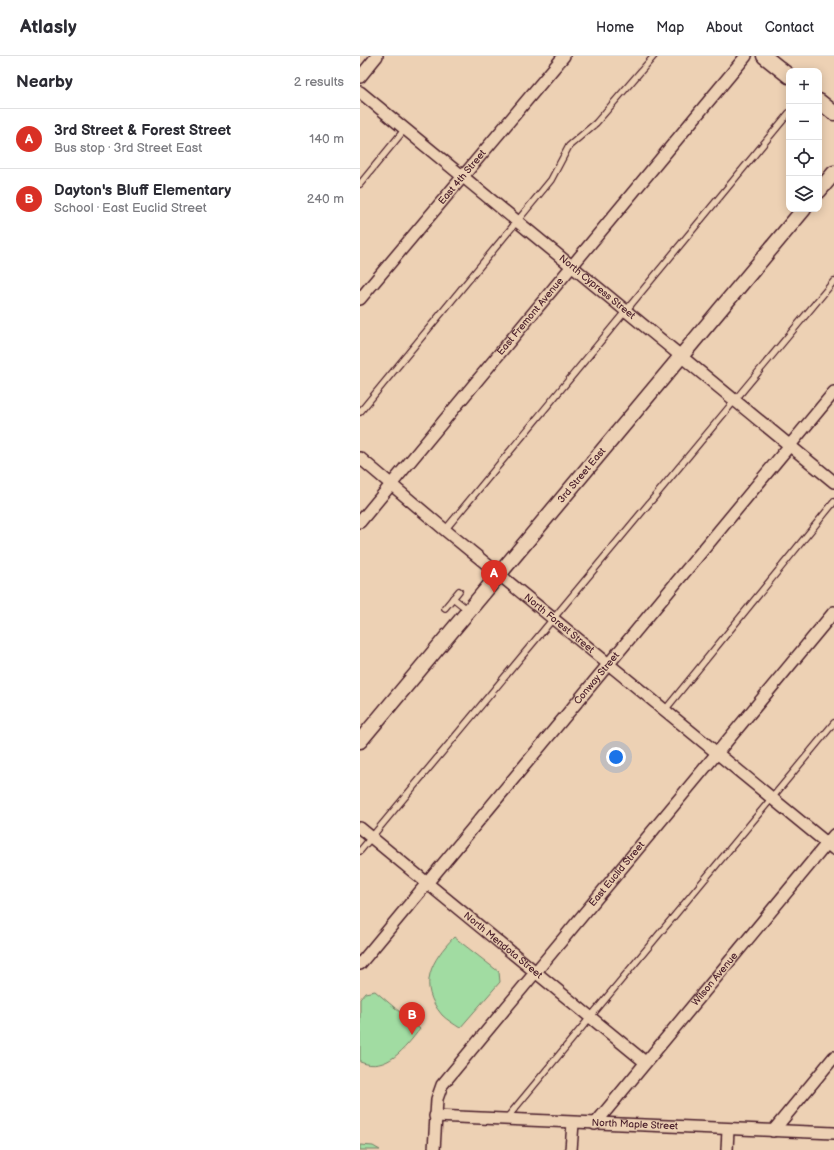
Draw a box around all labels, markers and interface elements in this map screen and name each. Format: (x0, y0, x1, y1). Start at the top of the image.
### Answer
text: Atlasly (20, 16, 77, 39)
text: Home (596, 19, 634, 36)
text: Map (656, 19, 684, 36)
text: About (706, 19, 743, 36)
text: Contact (765, 19, 814, 36)
map controls (786, 68, 822, 212)
button: + (786, 68, 822, 104)
text: Nearby (16, 72, 73, 92)
text: 2 results (294, 74, 344, 90)
button: − (786, 104, 822, 140)
text: 3rd Street & Forest Street (54, 121, 231, 140)
text: A (25, 131, 33, 147)
text: 140 m (309, 131, 344, 147)
text: Bus stop · 3rd Street East (54, 140, 202, 156)
button: locate (786, 140, 822, 176)
street label: East 4th Street (436, 147, 489, 207)
button: layers (786, 176, 822, 212)
text: Dayton's Bluff Elementary (54, 181, 231, 200)
text: B (24, 191, 34, 207)
text: 240 m (307, 191, 344, 207)
text: School · East Euclid Street (54, 200, 207, 216)
street label: North Cypress Street (557, 252, 638, 322)
street label: East Fremont Avenue (495, 275, 566, 358)
street label: 3rd Street East (555, 445, 608, 505)
pin: A (481, 560, 507, 593)
street label: North Forest Street (522, 591, 597, 656)
street label: Conway Street (571, 650, 622, 707)
your location (606, 747, 626, 767)
street label: East Euclid Street (587, 839, 647, 909)
street label: North Mendota Street (461, 910, 545, 981)
street label: Wilson Avenue (689, 950, 740, 1008)
pin: B (399, 1002, 425, 1035)
street label: North Maple Street (591, 1117, 678, 1132)

